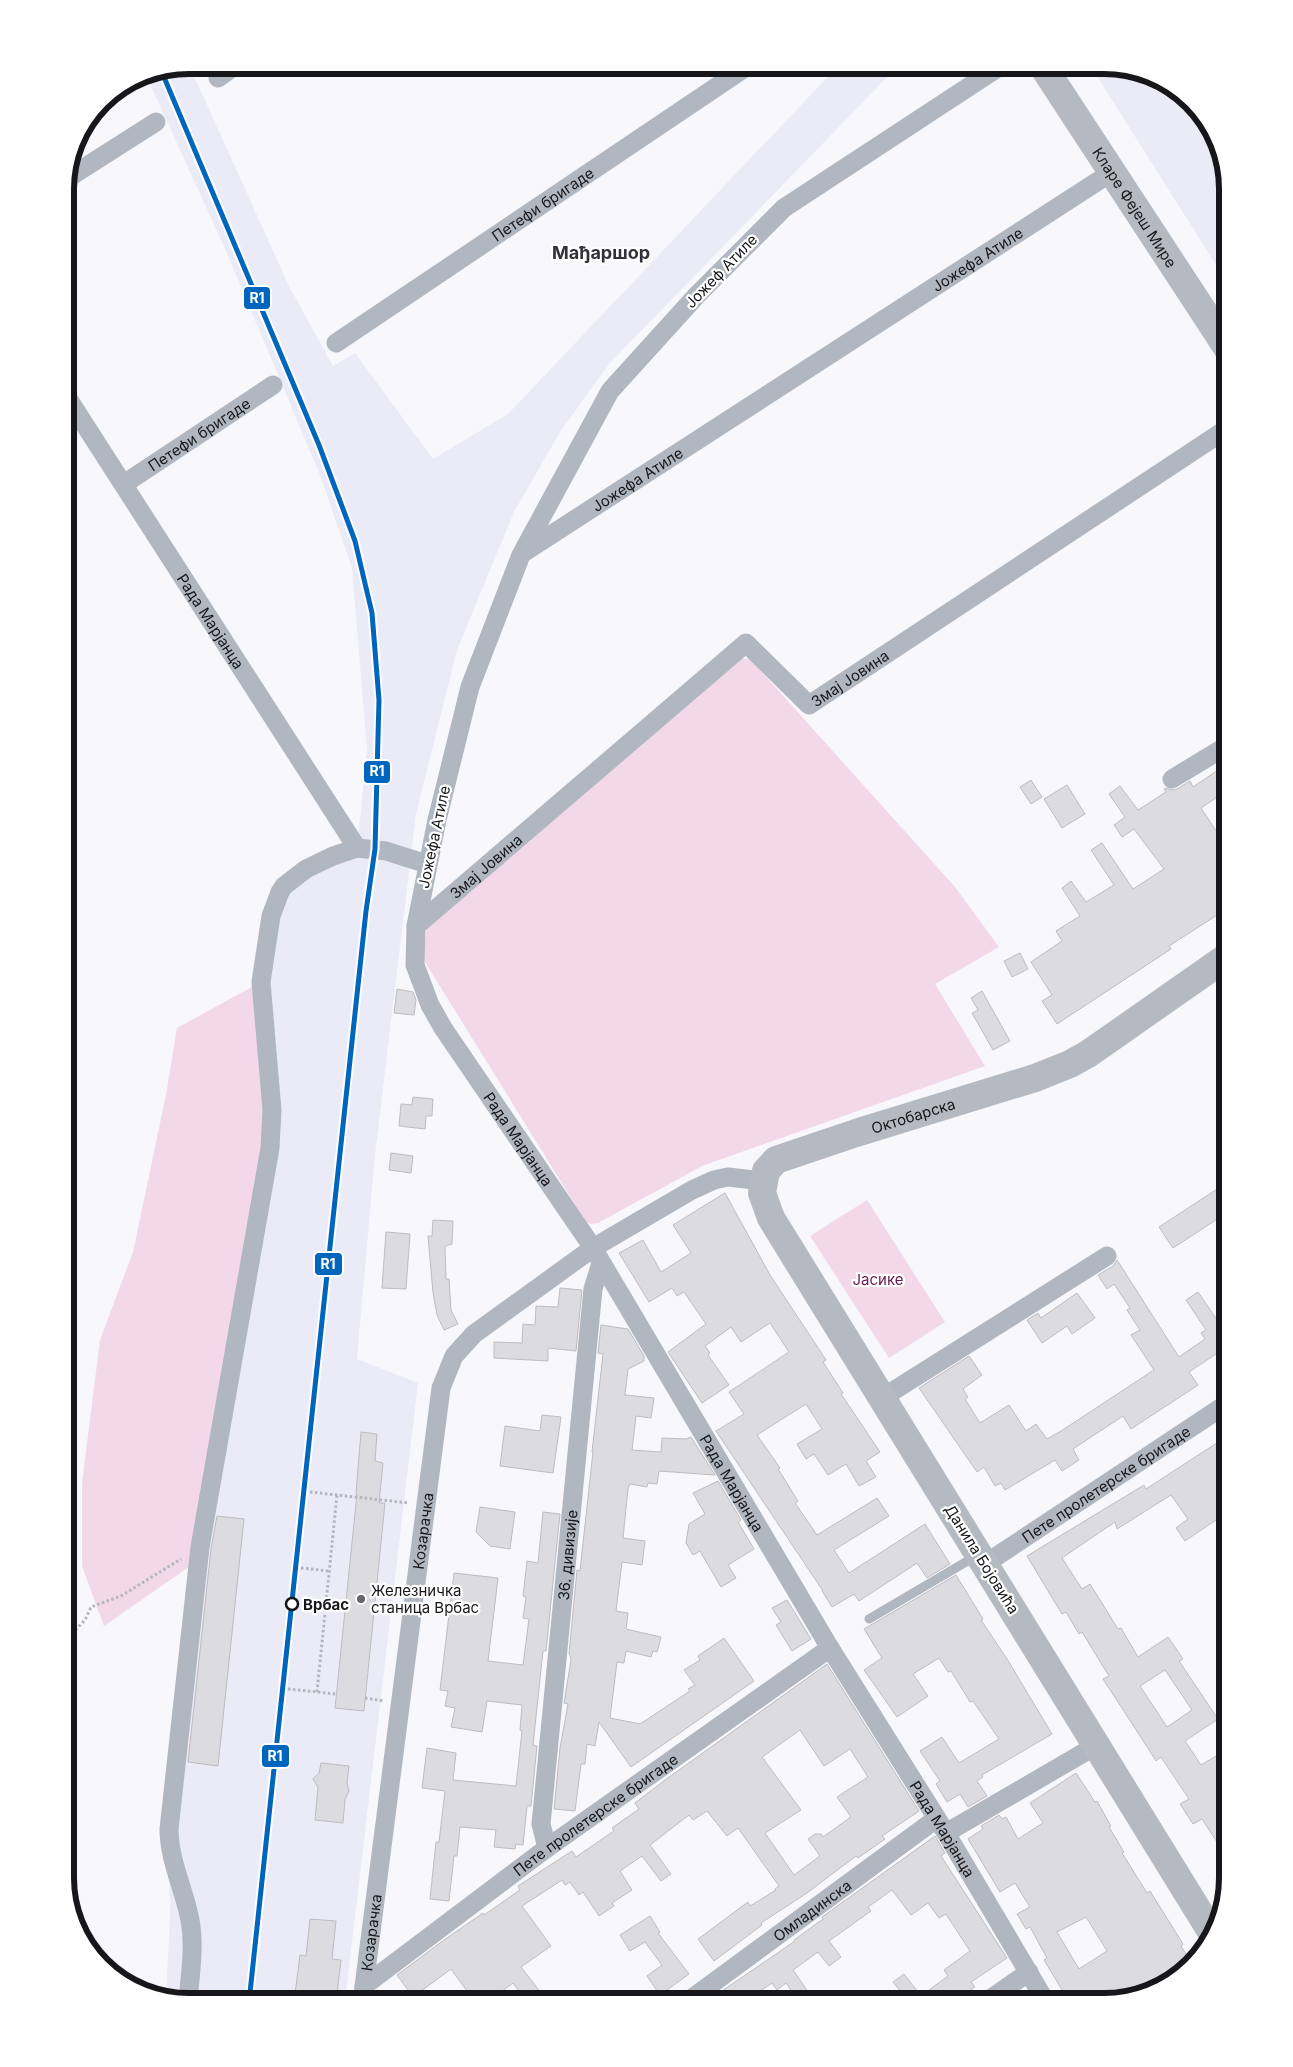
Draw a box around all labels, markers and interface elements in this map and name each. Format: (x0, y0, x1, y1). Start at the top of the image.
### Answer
street label: Кларе Фејеш Мире (1089, 144, 1181, 271)
street label: Петефи бригаде (488, 163, 597, 245)
street label: Јожефа Атиле (928, 223, 1026, 296)
street label: Јожеф Атиле (681, 230, 761, 312)
district label: Мађаршор (552, 242, 650, 263)
line badge: R1 (243, 286, 271, 310)
text: R1 (249, 289, 265, 306)
street label: Петефи бригаде (144, 393, 254, 475)
street label: Јожефа Атиле (588, 443, 686, 515)
street label: Рада Марјанца (173, 570, 249, 672)
street label: Змај Јовина (807, 645, 892, 711)
line badge: R1 (363, 760, 391, 784)
text: R1 (369, 762, 385, 779)
street label: Јожефа Атиле (414, 784, 454, 890)
street label: Змај Јовина (446, 830, 526, 902)
street label: Рада Марјанца (480, 1088, 557, 1190)
street label: Октобарска (869, 1094, 957, 1137)
line badge: R1 (314, 1252, 343, 1276)
text: R1 (320, 1255, 336, 1272)
park label: Јасике (853, 1270, 903, 1289)
street label: Пете пролетерске бригаде (1018, 1421, 1194, 1547)
street label: Рада Марјанца (696, 1431, 768, 1535)
street label: Козарачка (408, 1491, 437, 1570)
street label: Данила Бојовића (941, 1501, 1023, 1617)
street label: 36. дивизије (553, 1509, 581, 1601)
place label: Железничка станица Врбас (371, 1581, 479, 1617)
marker: Железничка станица Врбас (355, 1593, 367, 1605)
place label: Врбас (303, 1595, 349, 1614)
marker: Врбас (285, 1597, 299, 1611)
line badge: R1 (261, 1744, 290, 1768)
text: R1 (267, 1747, 283, 1764)
street label: Пете пролетерске бригаде (509, 1749, 681, 1880)
street label: Рада Марјанца (906, 1777, 979, 1881)
street label: Омладинска (769, 1875, 855, 1945)
street label: Козарачка (357, 1893, 385, 1972)

